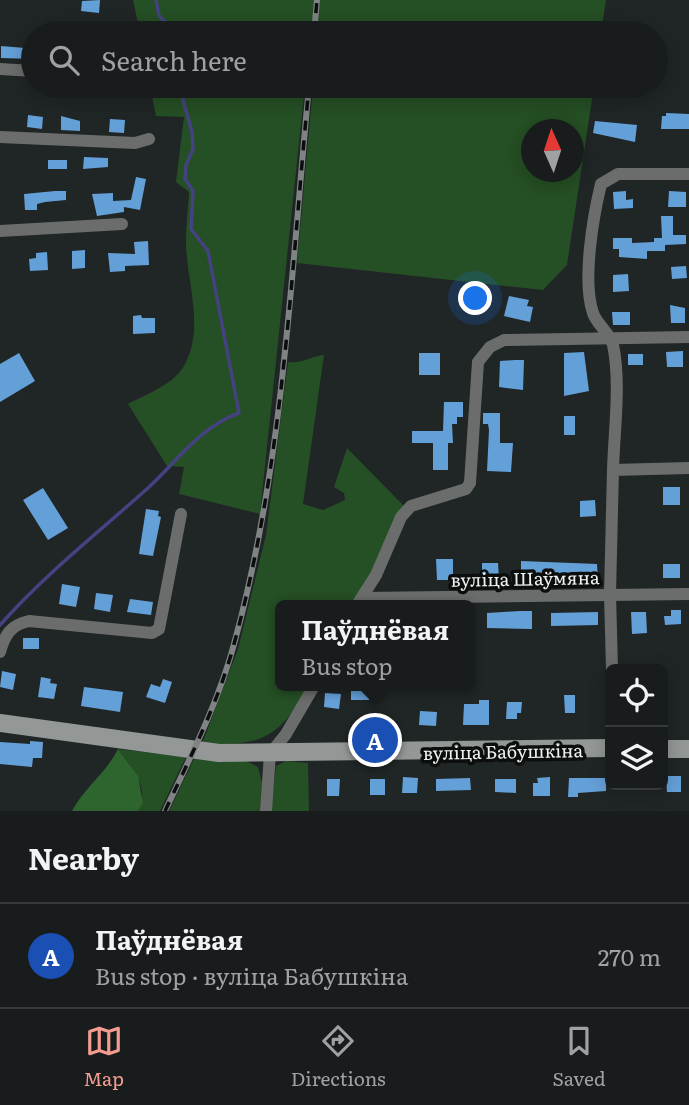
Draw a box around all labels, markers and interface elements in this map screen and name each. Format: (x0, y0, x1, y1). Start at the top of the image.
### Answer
search box (21, 21, 668, 98)
text: Search here (101, 40, 247, 79)
icon: search (45, 41, 83, 79)
north arrow (521, 119, 584, 182)
your location (458, 281, 492, 315)
street label: вуліца Шаўмяна (450, 563, 600, 593)
popup (275, 600, 475, 691)
text: Паўднёвая (301, 609, 449, 648)
text: Bus stop (301, 648, 393, 682)
map controls (605, 664, 668, 790)
button: locate (605, 664, 668, 727)
pin: A (352, 714, 398, 766)
button: layers (605, 727, 668, 790)
street label: вуліца Бабушкіна (423, 736, 584, 766)
text: Nearby (28, 835, 139, 879)
text: Паўднёвая (95, 919, 243, 958)
text: A (42, 939, 60, 973)
text: 270 m (598, 939, 661, 973)
text: Bus stop · вуліца Бабушкіна (95, 958, 408, 992)
tab: Map (83, 1022, 124, 1092)
tab: Directions (291, 1022, 386, 1092)
tab: Saved (553, 1022, 606, 1092)

